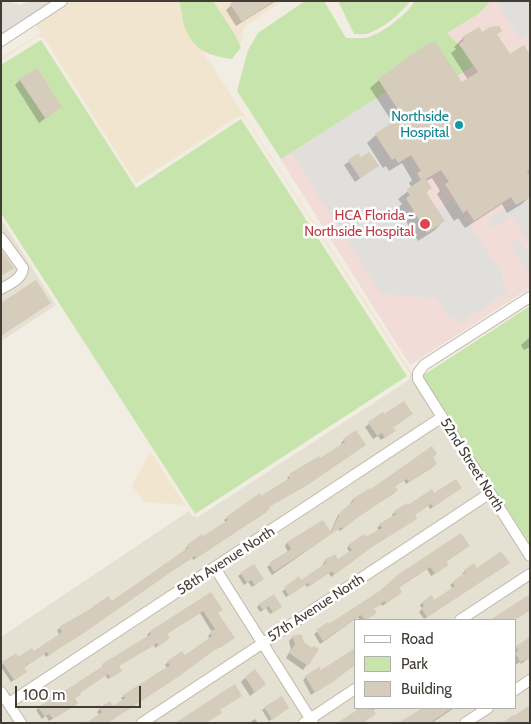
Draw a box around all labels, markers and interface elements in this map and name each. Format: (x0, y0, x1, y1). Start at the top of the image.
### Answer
place label: Northside Hospital (391, 109, 449, 142)
marker: Northside Hospital (453, 119, 465, 131)
place label: HCA Florida - Northside Hospital (304, 208, 414, 240)
marker: HCA Florida - Northside Hospital (418, 217, 432, 231)
street label: 52nd Street North (437, 415, 507, 515)
street label: 58th Avenue North (174, 523, 278, 599)
street label: 57th Avenue North (265, 571, 367, 645)
legend (354, 619, 516, 709)
text: Road (401, 630, 434, 648)
text: Park (401, 655, 428, 673)
scale bar (18, 676, 144, 708)
text: Building (401, 680, 452, 698)
text: 100 m (23, 686, 65, 704)

